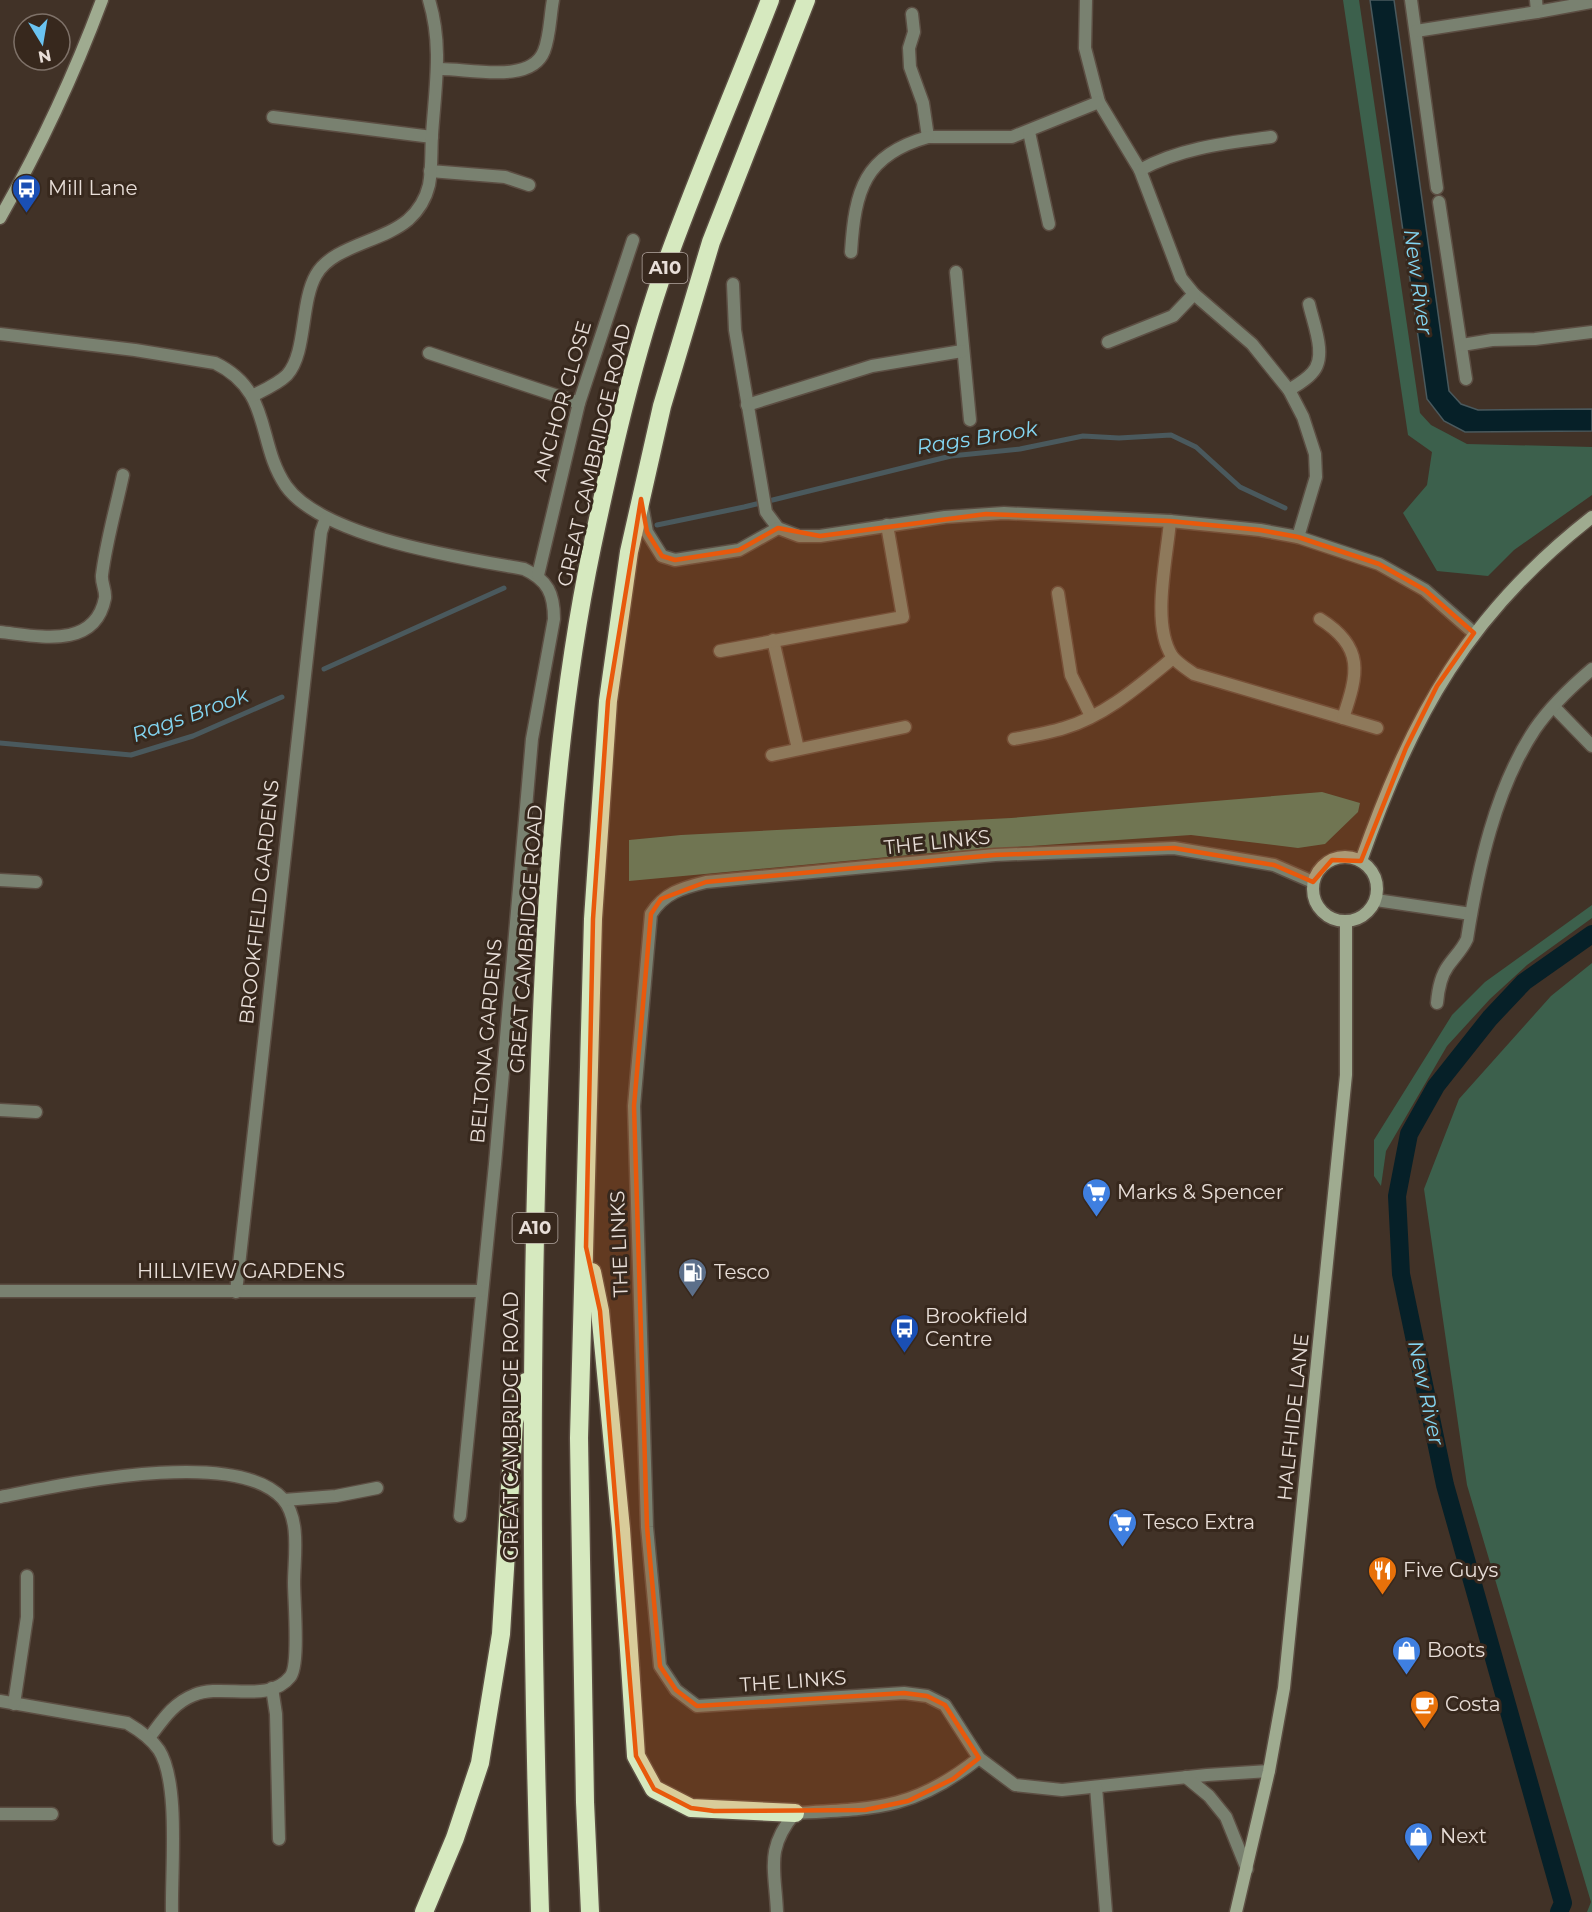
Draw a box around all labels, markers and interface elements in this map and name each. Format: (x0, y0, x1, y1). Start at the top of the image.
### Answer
north arrow (12, 12, 72, 72)
text: N (37, 46, 53, 67)
bus stop icon: Mill Lane (11, 172, 43, 214)
place label: Mill Lane (48, 176, 138, 200)
water label: New River (1399, 227, 1438, 337)
road number: A10 (642, 253, 688, 283)
street label: ANCHOR CLOSE (528, 318, 596, 484)
street label: GREAT CAMBRIDGE ROAD (552, 321, 636, 589)
water label: Rags Brook (915, 415, 1041, 459)
water label: Rags Brook (128, 681, 253, 747)
street label: BROOKFIELD GARDENS (234, 779, 284, 1025)
street label: GREAT CAMBRIDGE ROAD (505, 804, 547, 1074)
street label: THE LINKS (883, 824, 991, 860)
street label: BELTONA GARDENS (465, 938, 507, 1144)
supermarket icon: Marks & Spencer (1080, 1176, 1112, 1218)
place label: Marks & Spencer (1117, 1180, 1284, 1204)
street label: THE LINKS (605, 1190, 633, 1298)
road number: A10 (512, 1213, 558, 1243)
fuel station icon: Tesco (677, 1256, 709, 1298)
street label: HILLVIEW GARDENS (137, 1259, 345, 1283)
place label: Tesco (714, 1260, 770, 1284)
street label: GREAT CAMBRIDGE ROAD (499, 1291, 523, 1561)
place label: Brookfield Centre (925, 1304, 1028, 1351)
bus stop icon: Brookfield Centre (888, 1312, 920, 1354)
street label: HALFHIDE LANE (1272, 1332, 1314, 1502)
water label: New River (1403, 1338, 1450, 1448)
supermarket icon: Tesco Extra (1106, 1506, 1138, 1548)
place label: Tesco Extra (1143, 1510, 1255, 1534)
restaurant icon: Five Guys (1366, 1554, 1398, 1596)
place label: Five Guys (1403, 1558, 1498, 1582)
shop icon: Boots (1390, 1634, 1422, 1676)
place label: Boots (1427, 1638, 1485, 1662)
street label: THE LINKS (739, 1665, 847, 1697)
cafe icon: Costa (1408, 1688, 1440, 1730)
place label: Costa (1445, 1692, 1501, 1716)
shop icon: Next (1403, 1820, 1435, 1862)
place label: Next (1440, 1824, 1487, 1848)

